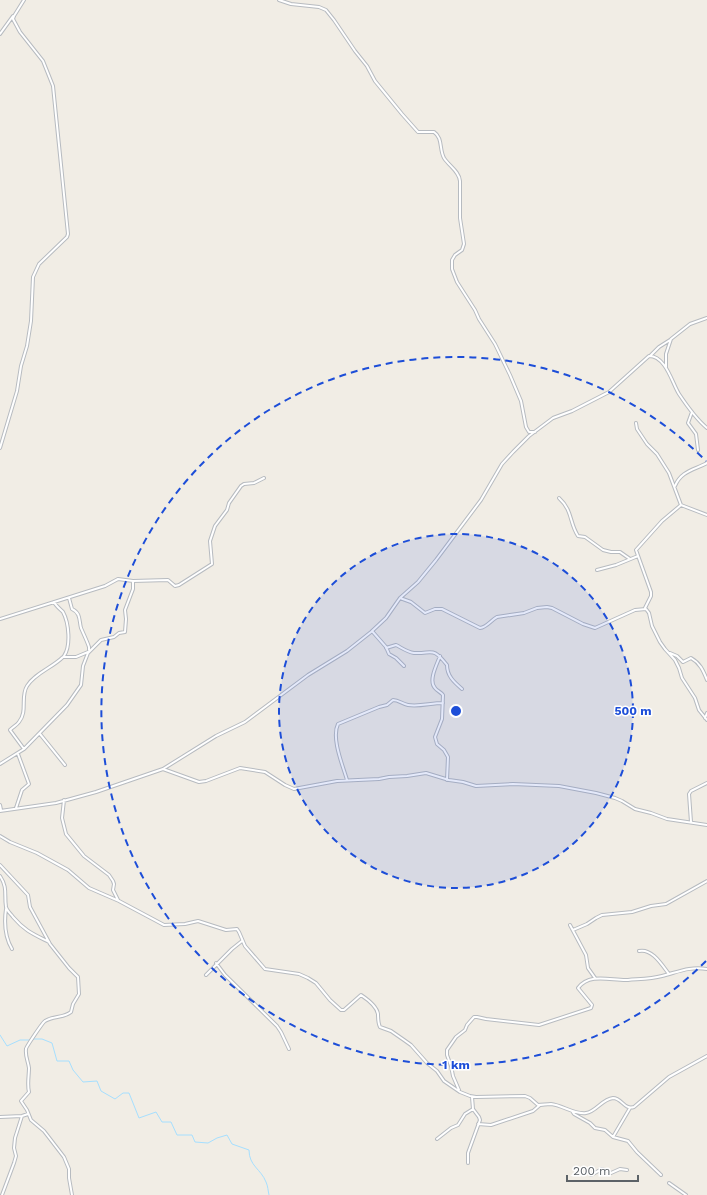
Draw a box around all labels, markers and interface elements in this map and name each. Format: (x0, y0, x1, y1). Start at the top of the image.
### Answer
centre of rings (449, 704, 463, 718)
text: 500 m (614, 704, 652, 718)
text: 1 km (442, 1058, 470, 1072)
scale bar (567, 1157, 638, 1183)
text: 200 m (573, 1164, 610, 1178)

